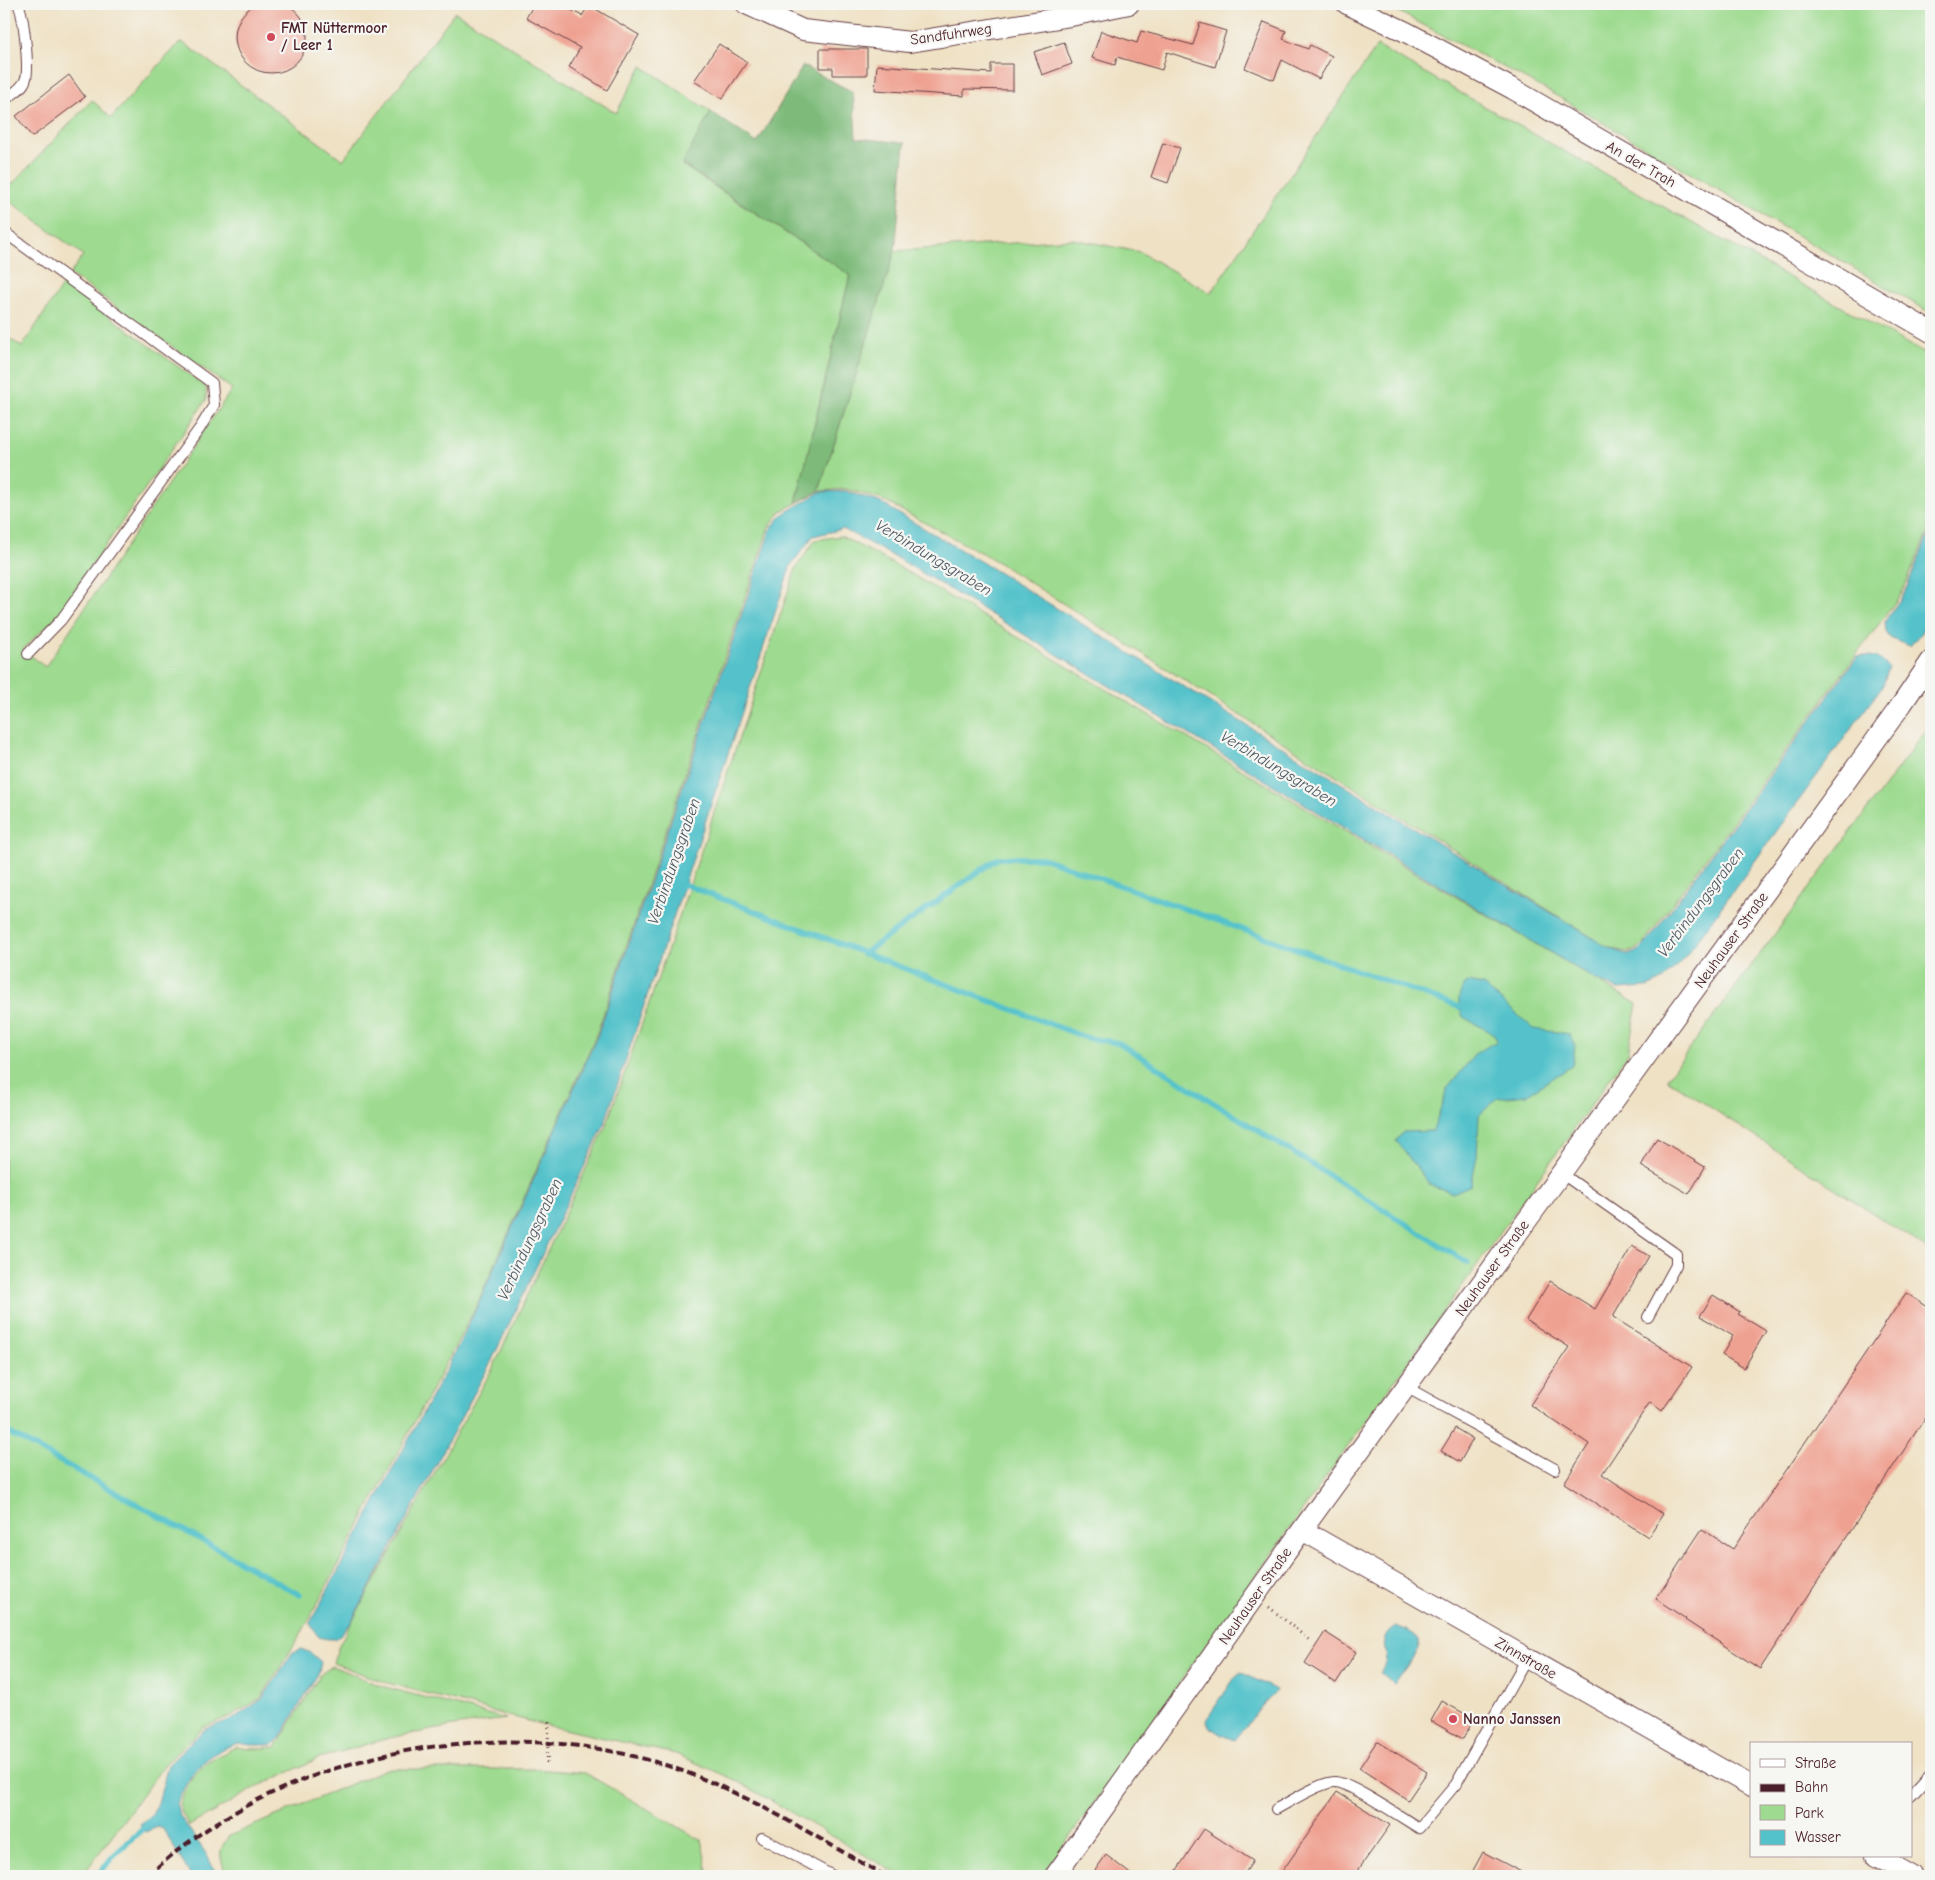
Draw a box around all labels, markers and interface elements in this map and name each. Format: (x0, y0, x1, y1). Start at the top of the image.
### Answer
place label: FMT Nüttermoor / Leer 1 (281, 19, 387, 54)
street label: Sandfuhrweg (909, 19, 993, 49)
marker: FMT Nüttermoor / Leer 1 (265, 31, 277, 43)
street label: An der Trah (1603, 137, 1679, 191)
water label: Verbindungsgraben (872, 516, 995, 600)
water label: Verbindungsgraben (1217, 727, 1340, 811)
water label: Verbindungsgraben (644, 796, 704, 927)
water label: Verbindungsgraben (1654, 844, 1748, 961)
street label: Neuhauser Straße (1690, 888, 1772, 992)
water label: Verbindungsgraben (494, 1176, 566, 1303)
street label: Neuhauser Straße (1451, 1216, 1533, 1320)
street label: Neuhauser Straße (1215, 1544, 1296, 1648)
street label: Zinnstraße (1492, 1633, 1560, 1683)
place label: Nanno Janssen (1463, 1710, 1561, 1728)
marker: Nanno Janssen (1447, 1713, 1459, 1725)
legend (1750, 1742, 1912, 1858)
text: Straße (1795, 1754, 1837, 1772)
text: Bahn (1795, 1778, 1828, 1796)
text: Park (1795, 1804, 1824, 1822)
text: Wasser (1795, 1828, 1841, 1846)

